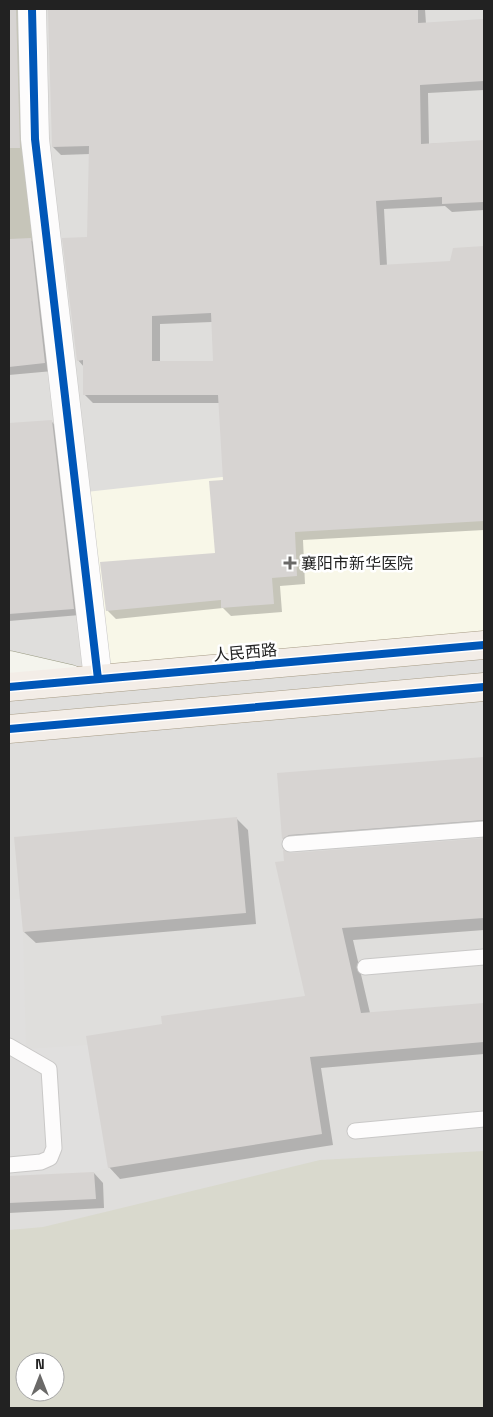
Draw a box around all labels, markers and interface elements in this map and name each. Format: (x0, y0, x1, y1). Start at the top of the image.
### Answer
place label: 襄阳市新华医院 (301, 553, 413, 574)
marker: 襄阳市新华医院 (283, 556, 297, 570)
street label: 人民西路 (212, 639, 278, 666)
north arrow (15, 1352, 65, 1402)
text: N (35, 1355, 45, 1373)

